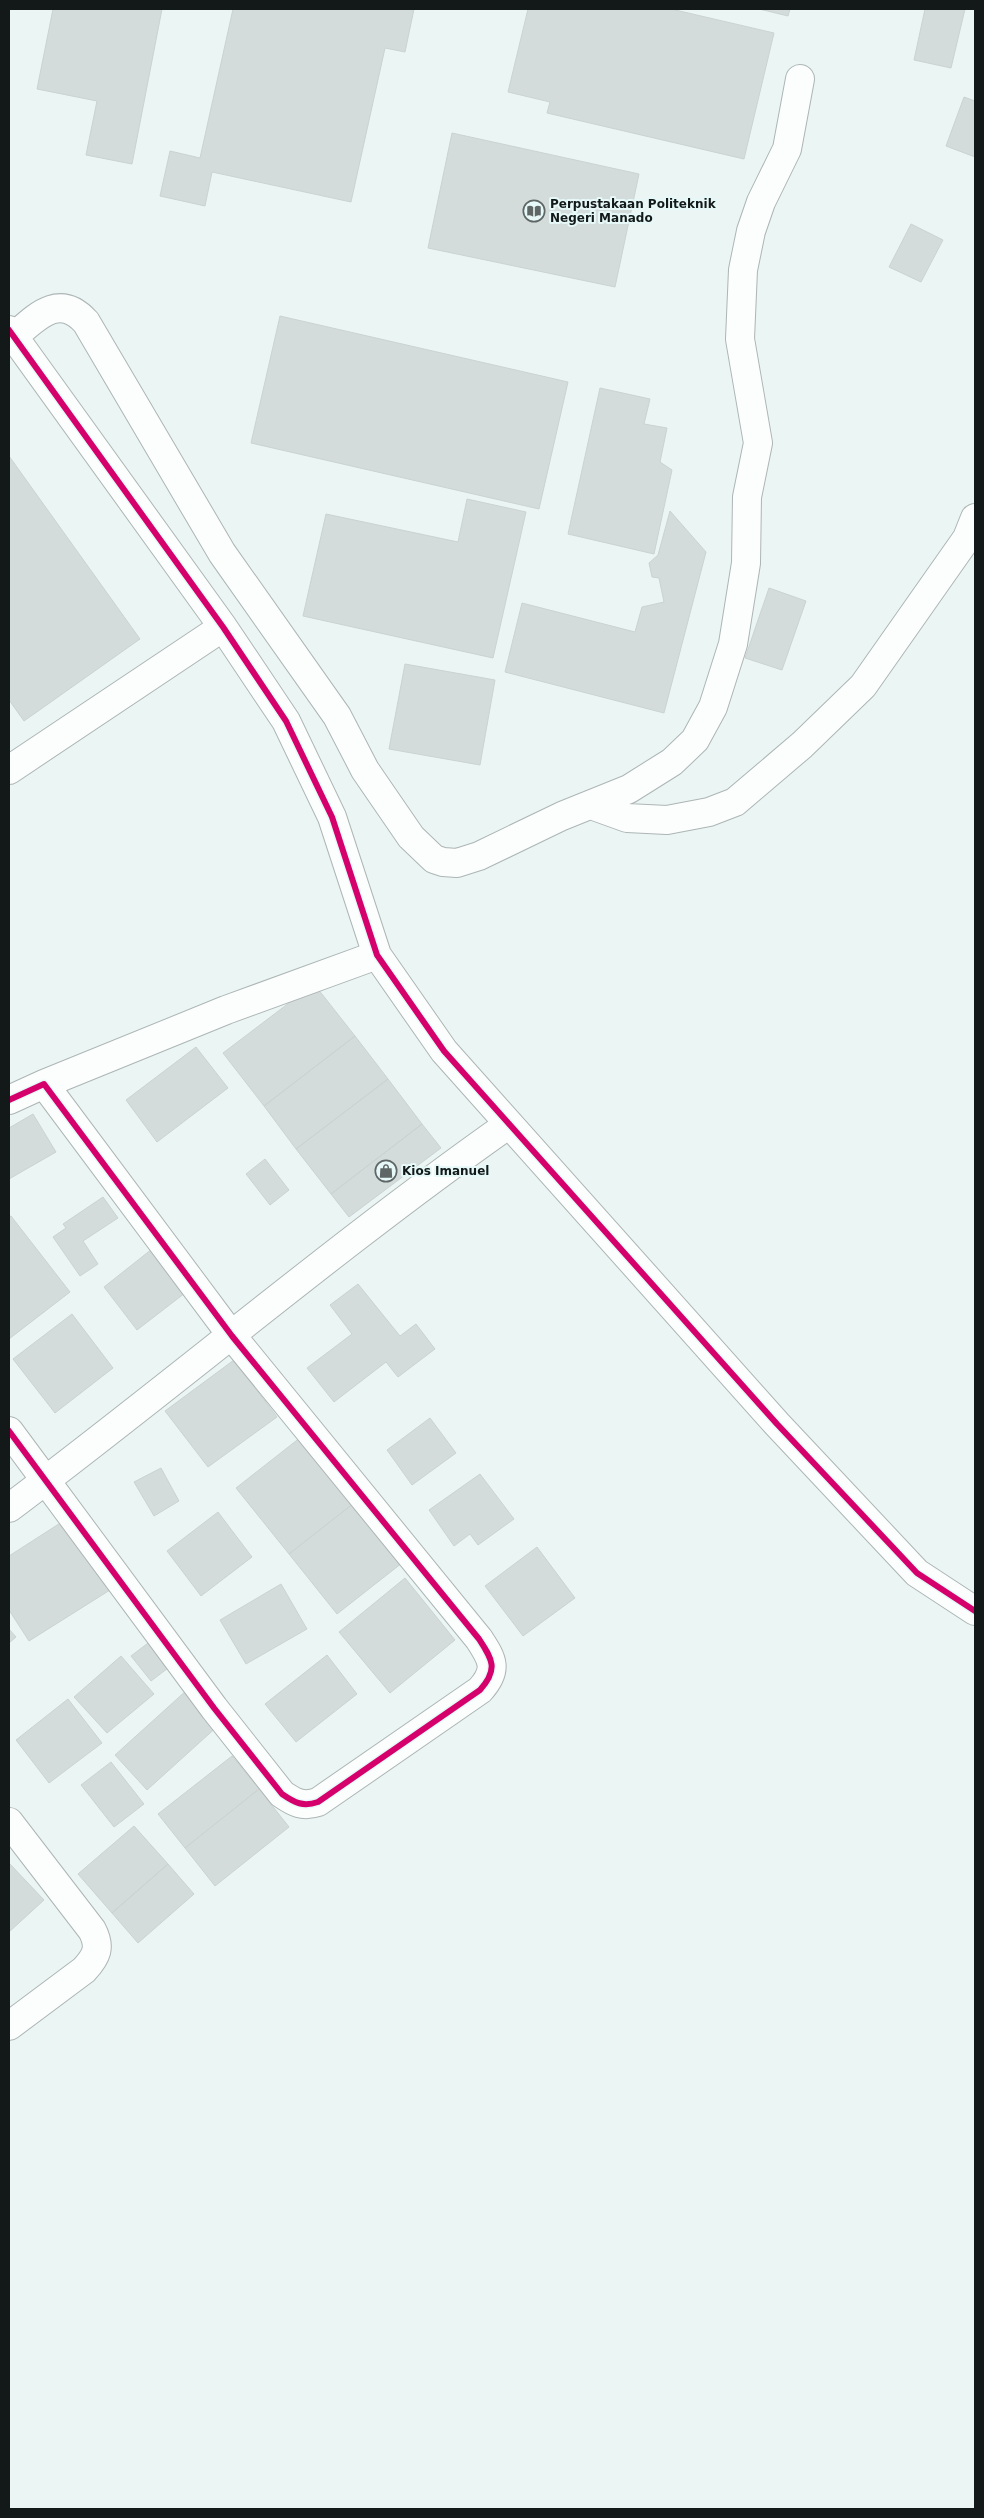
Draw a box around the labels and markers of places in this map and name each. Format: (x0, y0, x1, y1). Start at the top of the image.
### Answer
place label: Perpustakaan Politeknik Negeri Manado (550, 197, 717, 225)
library icon: Perpustakaan Politeknik Negeri Manado (522, 199, 546, 223)
shop icon: Kios Imanuel (374, 1159, 398, 1183)
place label: Kios Imanuel (402, 1164, 489, 1178)

